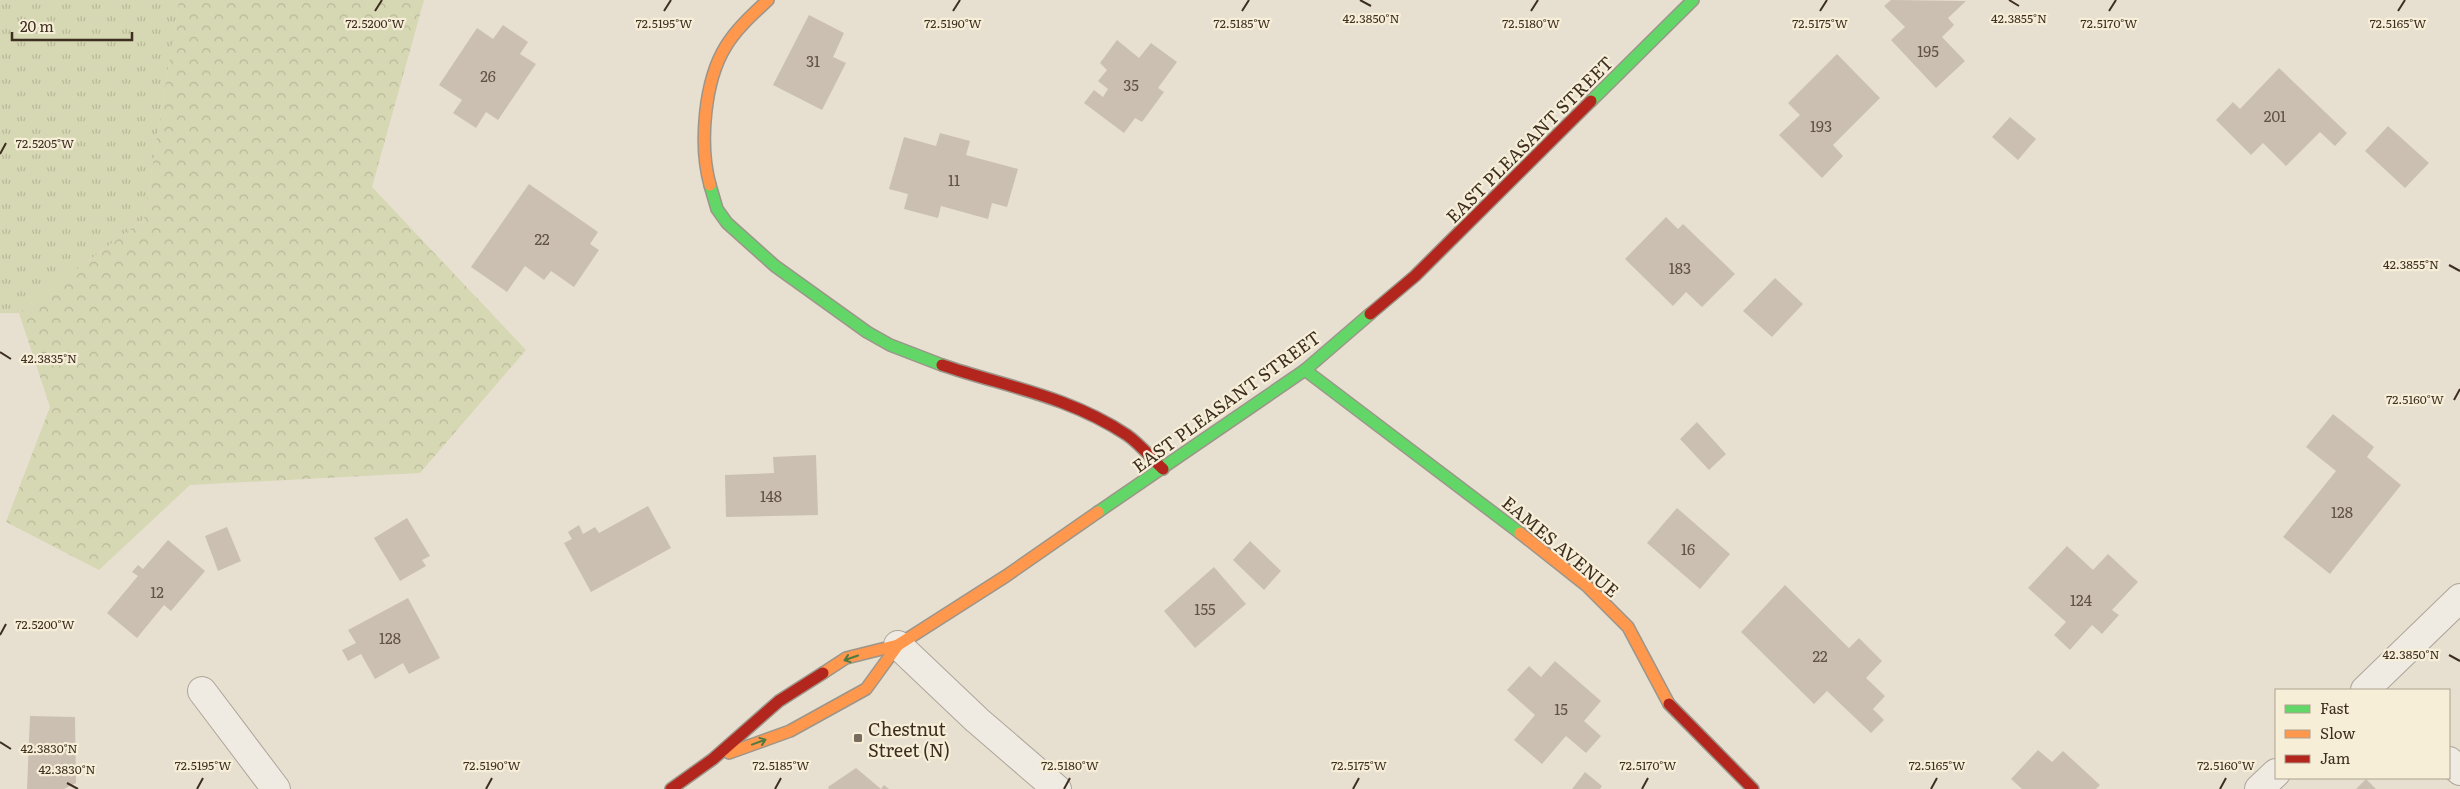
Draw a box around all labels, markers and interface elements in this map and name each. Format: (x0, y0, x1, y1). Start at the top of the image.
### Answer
text: 42.3850°N (1343, 9, 1399, 27)
text: 42.3855°N (1991, 9, 2047, 27)
scale bar (12, 10, 132, 42)
text: 20 m (20, 14, 54, 37)
text: 72.5200°W (345, 14, 405, 32)
text: 72.5195°W (636, 14, 692, 32)
text: 72.5190°W (924, 14, 982, 32)
text: 72.5185°W (1214, 14, 1270, 32)
text: 72.5180°W (1502, 14, 1560, 32)
text: 72.5175°W (1792, 14, 1848, 32)
text: 72.5170°W (2081, 14, 2137, 32)
text: 72.5165°W (2370, 14, 2426, 32)
house number: 195 (1917, 39, 1939, 62)
house number: 31 (806, 49, 820, 72)
street label: EAST PLEASANT STREET (1439, 49, 1619, 229)
house number: 26 (480, 64, 496, 87)
house number: 35 (1123, 73, 1139, 96)
house number: 201 (2264, 104, 2286, 127)
house number: 193 (1810, 114, 1832, 137)
text: 72.5205°W (16, 134, 74, 152)
house number: 11 (948, 168, 960, 191)
house number: 22 (534, 227, 550, 250)
text: 42.3855°N (2383, 255, 2439, 273)
house number: 183 (1669, 256, 1691, 279)
street label: EAST PLEASANT STREET (1126, 323, 1326, 479)
text: 42.3835°N (21, 349, 77, 367)
text: 72.5160°W (2386, 390, 2444, 408)
house number: 148 (760, 484, 782, 507)
street label: EAMES AVENUE (1497, 489, 1625, 603)
house number: 128 (2331, 500, 2353, 523)
house number: 16 (1681, 537, 1695, 560)
house number: 12 (150, 580, 164, 603)
house number: 124 (2070, 588, 2092, 611)
house number: 155 (1194, 597, 1216, 620)
text: 72.5200°W (15, 615, 75, 633)
house number: 128 (379, 626, 401, 649)
house number: 22 (1812, 644, 1828, 667)
text: 42.3850°N (2383, 645, 2439, 663)
one-way arrow (844, 654, 859, 663)
legend (2275, 689, 2450, 779)
text: Fast (2320, 696, 2349, 719)
house number: 15 (1554, 697, 1568, 720)
place label: Chestnut Street (N) (868, 715, 950, 763)
text: Slow (2320, 721, 2355, 744)
marker: Chestnut Street (N) (852, 732, 864, 744)
one-way arrow (750, 737, 766, 746)
text: 42.3830°N (20, 739, 78, 757)
text: Jam (2320, 746, 2351, 769)
text: 72.5195°W (175, 756, 231, 774)
text: 72.5190°W (463, 756, 521, 774)
text: 72.5185°W (753, 756, 809, 774)
text: 72.5180°W (1041, 756, 1099, 774)
text: 72.5175°W (1331, 756, 1387, 774)
text: 72.5170°W (1620, 756, 1676, 774)
text: 72.5165°W (1909, 756, 1965, 774)
text: 72.5160°W (2197, 756, 2255, 774)
text: 42.3830°N (38, 760, 96, 778)

